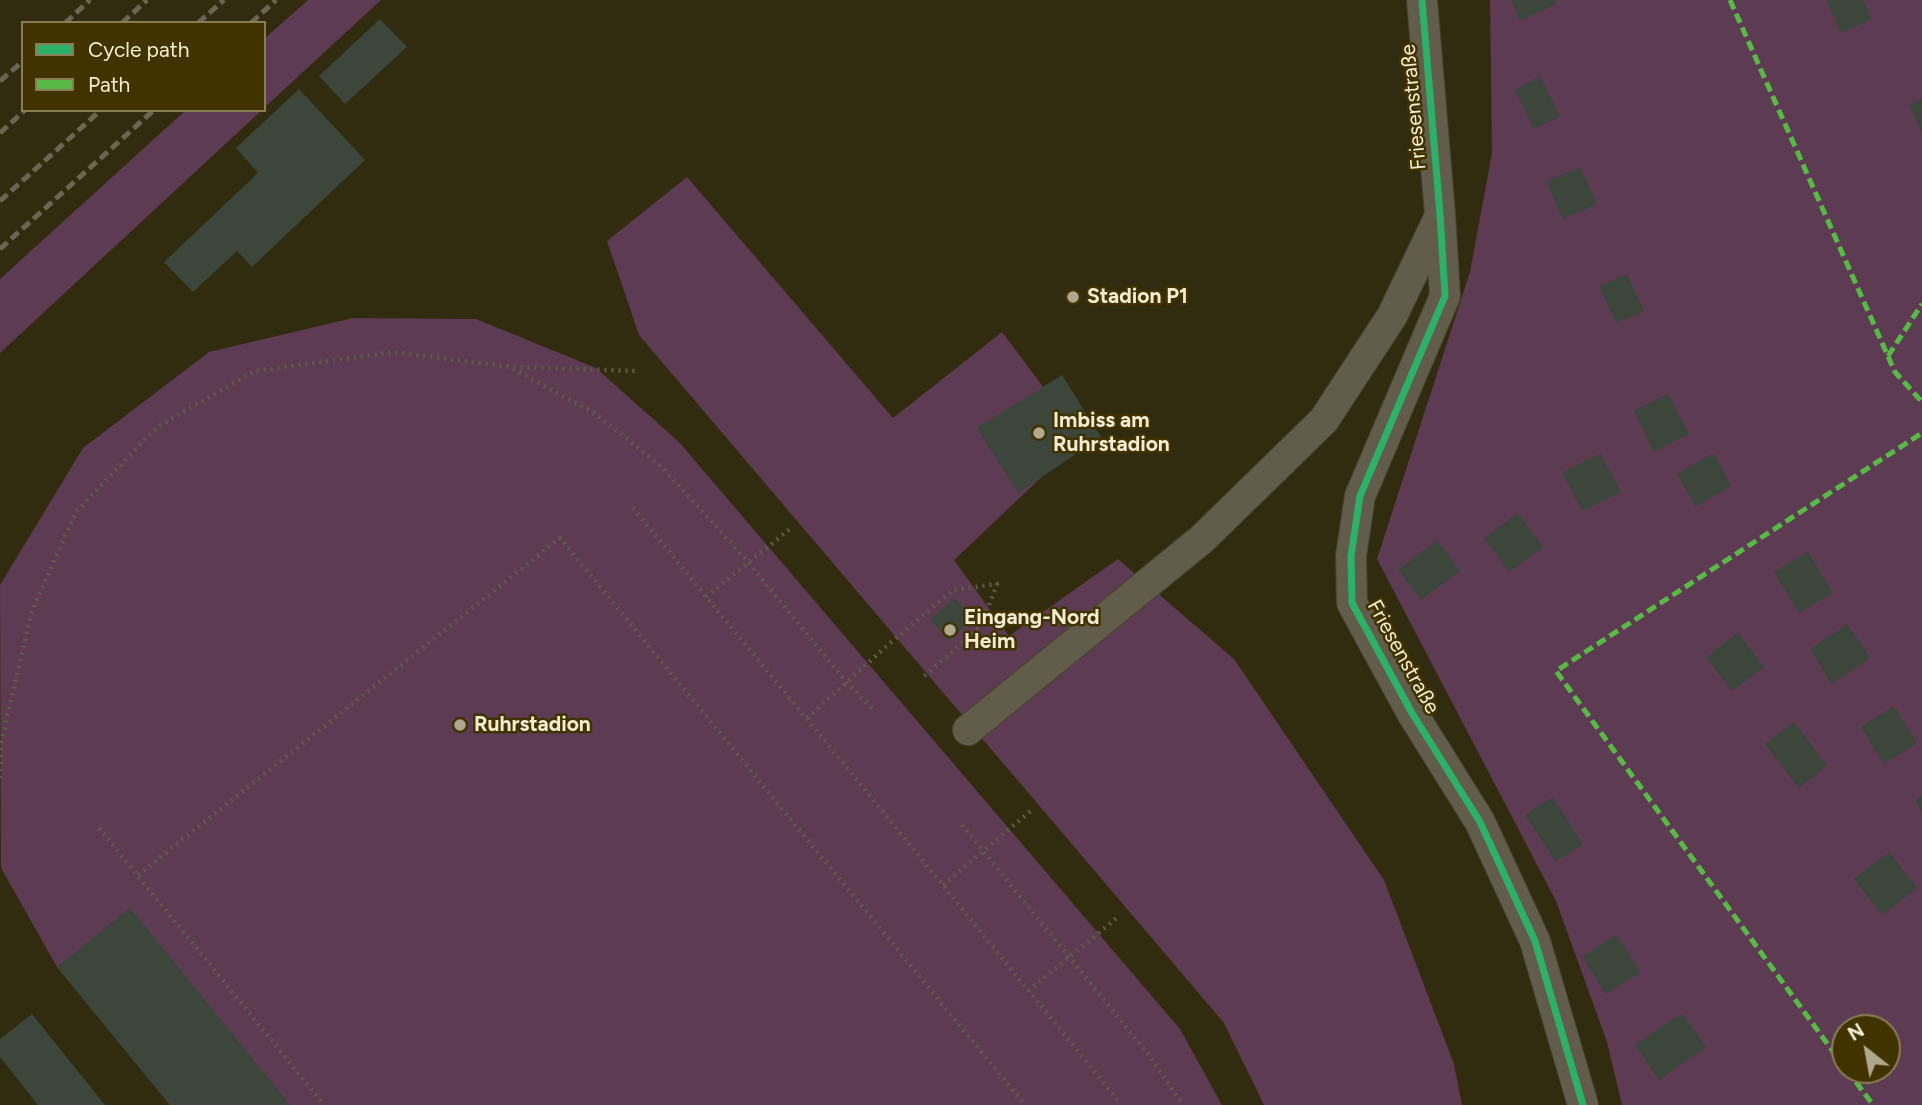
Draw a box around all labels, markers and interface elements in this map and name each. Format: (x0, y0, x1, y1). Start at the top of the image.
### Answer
legend (21, 21, 266, 112)
text: Cycle path (88, 37, 189, 62)
street label: Friesenstraße (1396, 43, 1432, 171)
text: Path (88, 72, 130, 97)
place label: Stadion P1 (1087, 284, 1188, 310)
marker: Stadion P1 (1065, 289, 1081, 305)
place label: Imbiss am Ruhrstadion (1053, 408, 1170, 458)
marker: Imbiss am Ruhrstadion (1031, 425, 1047, 441)
street label: Friesenstraße (1361, 596, 1445, 718)
place label: Eingang-Nord Heim (964, 605, 1100, 655)
marker: Eingang-Nord Heim (942, 622, 958, 638)
place label: Ruhrstadion (474, 712, 591, 738)
marker: Ruhrstadion (452, 717, 468, 733)
north arrow (1831, 1014, 1901, 1084)
text: N (1844, 1019, 1868, 1046)

